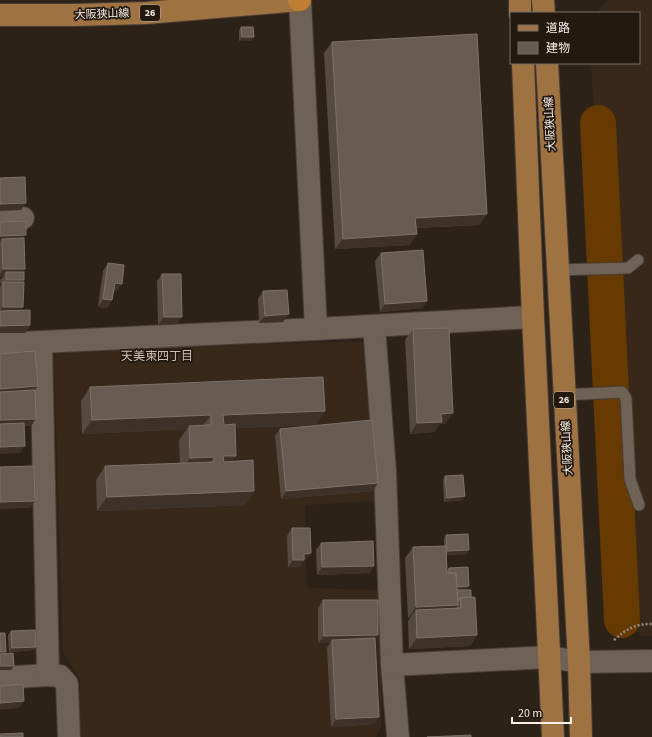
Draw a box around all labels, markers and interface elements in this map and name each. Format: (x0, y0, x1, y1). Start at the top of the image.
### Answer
road number: 26 (140, 5, 160, 21)
street label: 大阪狭山線 (74, 6, 130, 22)
legend (510, 12, 640, 64)
text: 道路 (546, 20, 570, 37)
text: 建物 (546, 40, 570, 57)
street label: 大阪狭山線 (541, 96, 559, 152)
district label: 天美東四丁目 (121, 348, 193, 365)
road number: 26 (554, 392, 574, 408)
street label: 大阪狭山線 (558, 420, 576, 476)
scale bar (512, 699, 571, 725)
text: 20 m (518, 705, 542, 722)

